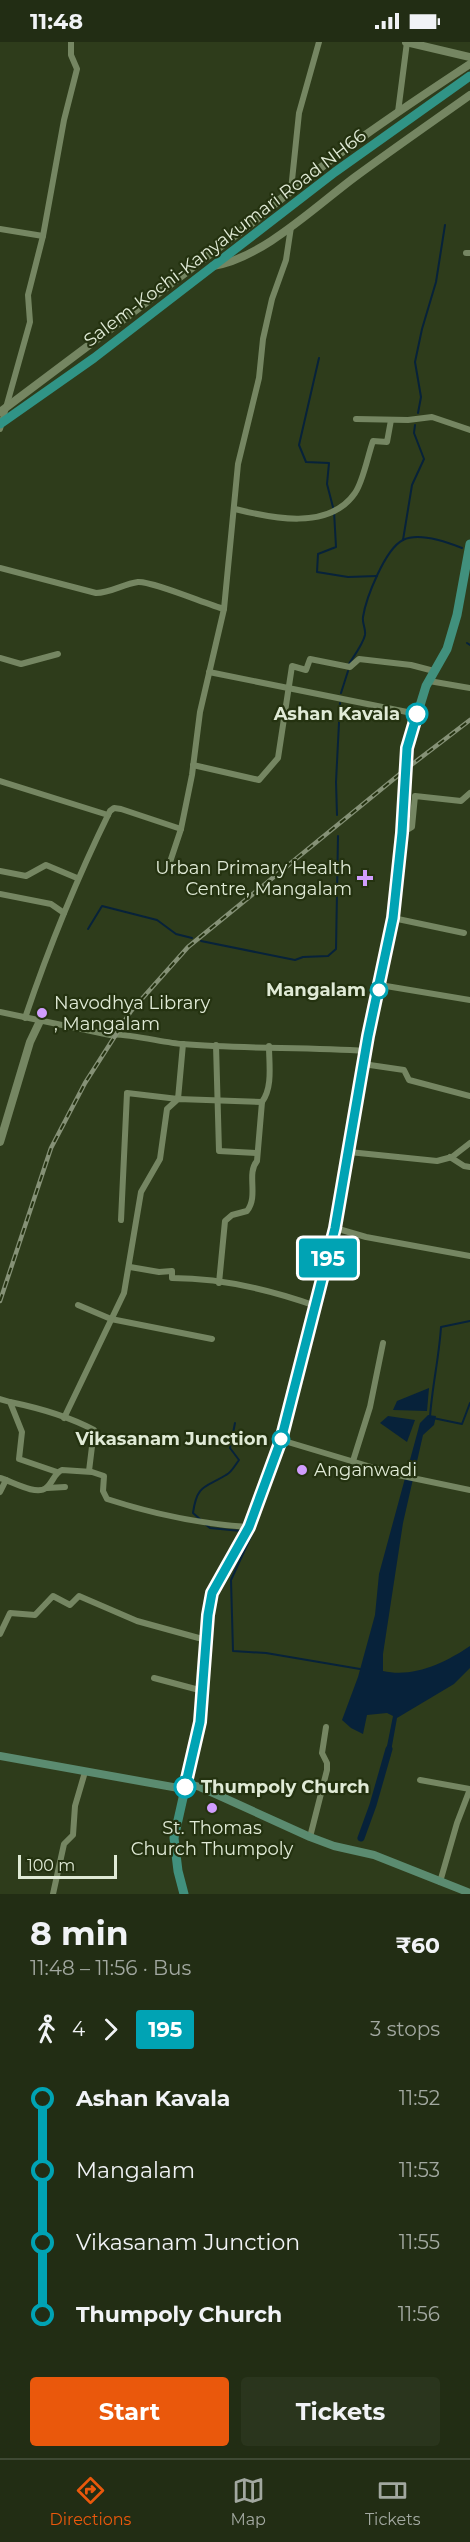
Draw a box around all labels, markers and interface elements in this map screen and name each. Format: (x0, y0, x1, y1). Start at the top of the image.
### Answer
text: 11:48 (30, 8, 83, 35)
street label: Salem-Kochi-Kanyakumari Road NH66 (79, 124, 371, 351)
place label: Ashan Kavala (273, 703, 400, 725)
marker: Ashan Kavala (406, 703, 428, 725)
place label: Urban Primary Health Centre, Mangalam (155, 857, 352, 900)
marker: Urban Primary Health Centre, Mangalam (356, 869, 374, 887)
place label: Mangalam (266, 979, 366, 1001)
marker: Mangalam (370, 981, 388, 999)
place label: Navodhya Library , Mangalam (54, 992, 210, 1035)
marker: Navodhya Library , Mangalam (35, 1006, 49, 1020)
line badge: 195 (294, 1238, 362, 1278)
text: 195 (311, 1246, 345, 1271)
place label: Vikasanam Junction (74, 1428, 268, 1450)
marker: Vikasanam Junction (272, 1430, 290, 1448)
place label: Anganwadi (314, 1459, 417, 1481)
marker: Anganwadi (295, 1463, 309, 1477)
marker: Thumpoly Church (174, 1776, 196, 1798)
place label: Thumpoly Church (201, 1776, 370, 1798)
marker: St. Thomas Church Thumpoly (205, 1801, 219, 1815)
place label: St. Thomas Church Thumpoly (131, 1817, 294, 1860)
scale bar (18, 1852, 117, 1880)
text: 100 m (27, 1856, 75, 1875)
text: 8 min (30, 1913, 128, 1953)
text: ₹60 (396, 1932, 440, 1959)
text: 11:48 – 11:56 · Bus (30, 1956, 191, 1980)
icon: walk (30, 2013, 63, 2046)
icon: forward (94, 2013, 127, 2046)
text: 4 (72, 2017, 85, 2041)
text: 195 (148, 2017, 182, 2042)
text: 3 stops (370, 2017, 440, 2041)
text: Ashan Kavala (76, 2085, 230, 2112)
text: 11:52 (399, 2086, 440, 2110)
text: Mangalam (76, 2157, 195, 2184)
text: 11:53 (399, 2158, 440, 2182)
text: Vikasanam Junction (76, 2229, 300, 2256)
text: 11:55 (399, 2230, 440, 2254)
text: Thumpoly Church (76, 2301, 282, 2328)
text: 11:56 (398, 2302, 440, 2326)
button: Start (30, 2377, 229, 2446)
button: Tickets (241, 2377, 440, 2446)
tab: Directions (49, 2474, 131, 2529)
tab: Map (230, 2474, 266, 2529)
tab: Tickets (365, 2474, 421, 2529)

